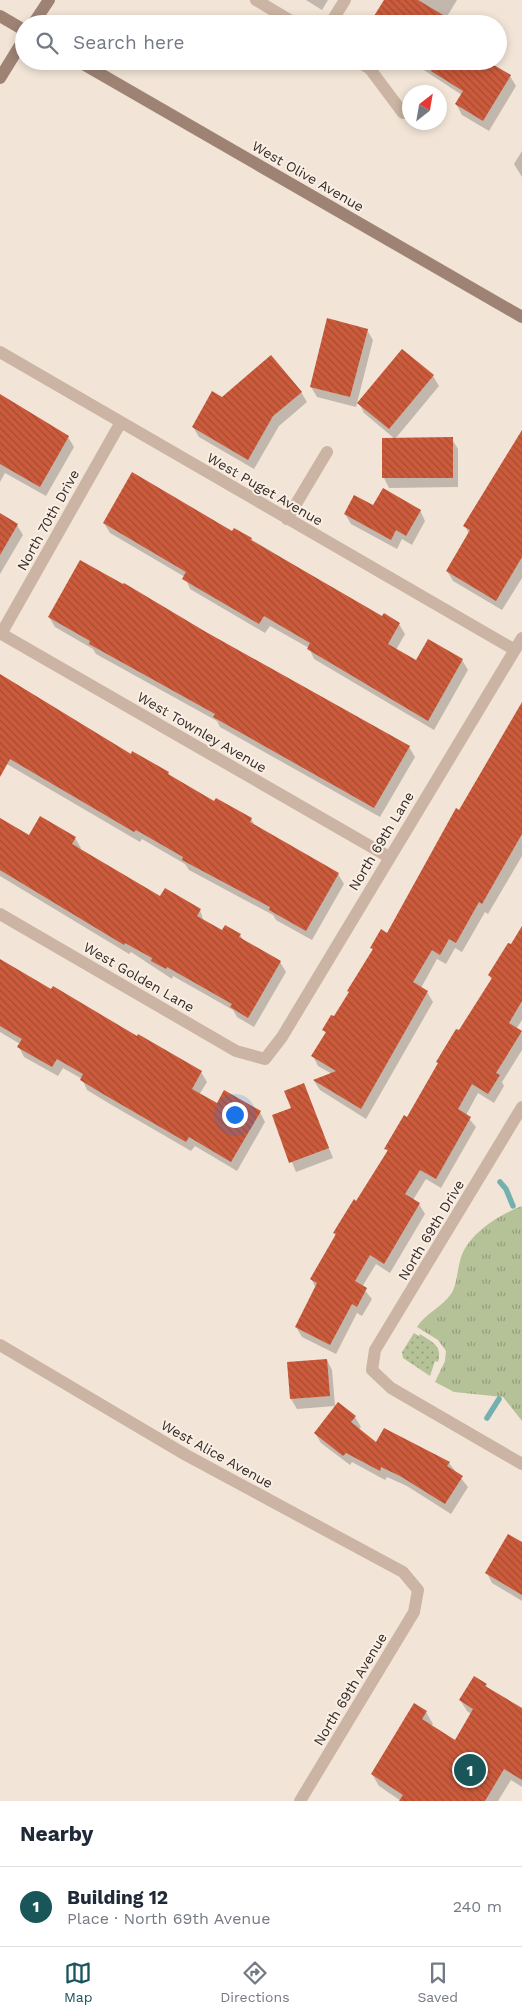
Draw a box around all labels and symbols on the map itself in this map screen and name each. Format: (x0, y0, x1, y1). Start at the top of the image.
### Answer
north arrow (402, 85, 447, 130)
street label: West Olive Avenue (249, 137, 367, 215)
street label: West Puget Avenue (204, 449, 326, 529)
street label: North 70th Drive (14, 467, 82, 573)
street label: West Townley Avenue (134, 688, 270, 776)
street label: North 69th Lane (345, 789, 417, 893)
street label: West Golden Lane (81, 939, 197, 1015)
your location (222, 1102, 248, 1128)
street label: North 69th Drive (395, 1177, 467, 1283)
street label: West Alice Avenue (158, 1417, 276, 1491)
street label: North 69th Avenue (310, 1630, 390, 1748)
pin: 1 (454, 1751, 486, 1789)

